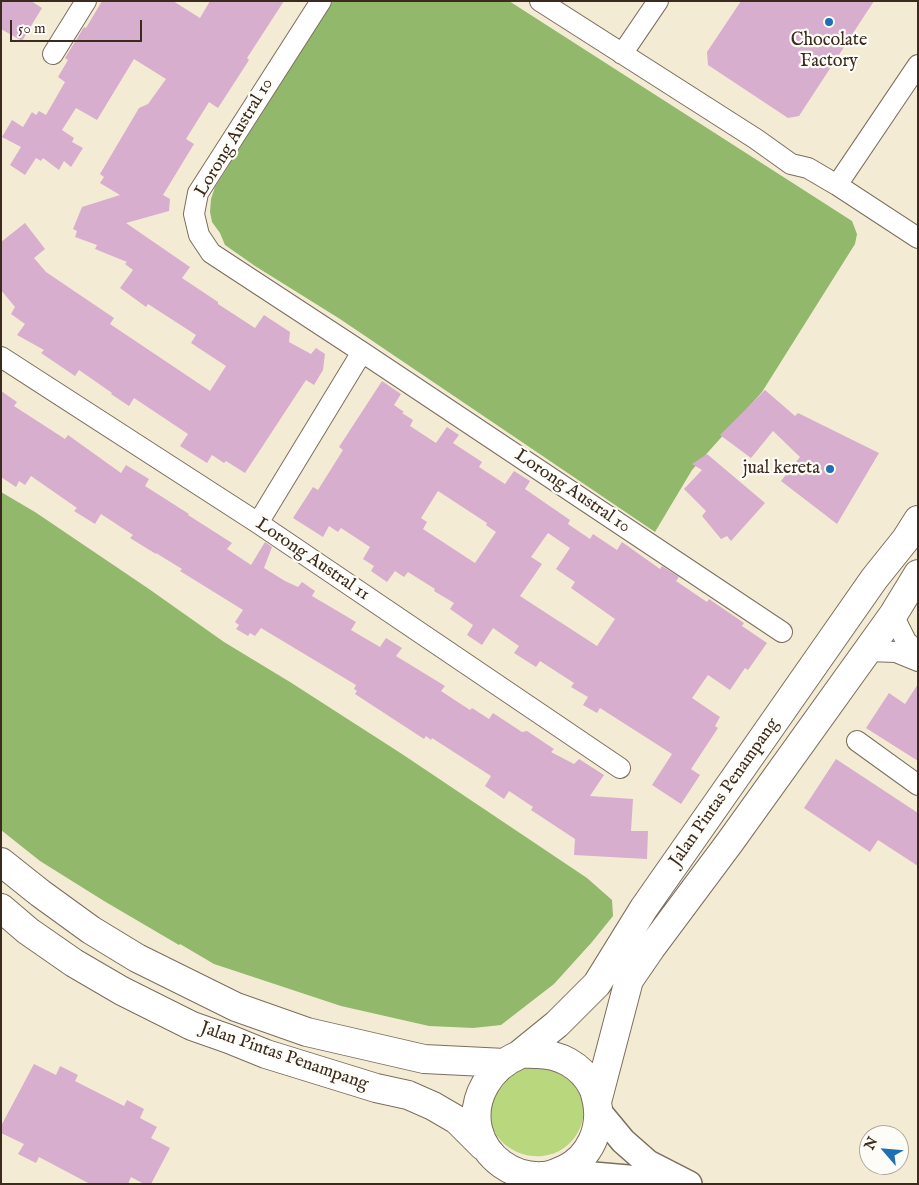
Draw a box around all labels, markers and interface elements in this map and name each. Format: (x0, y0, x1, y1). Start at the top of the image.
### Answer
scale bar (12, 10, 145, 42)
marker: Chocolate Factory (823, 16, 835, 28)
text: 50 m (18, 19, 46, 38)
place label: Chocolate Factory (791, 30, 867, 72)
street label: Lorong Austral 10 (191, 75, 279, 201)
street label: Lorong Austral 10 (510, 445, 634, 539)
place label: jual kereta (743, 458, 820, 480)
marker: jual kereta (824, 463, 836, 475)
street label: Lorong Austral 11 (251, 514, 373, 606)
street label: Jalan Pintas Penampang (666, 715, 784, 871)
street label: Jalan Pintas Penampang (197, 1018, 371, 1096)
north arrow (859, 1125, 909, 1175)
text: N (861, 1134, 882, 1153)

